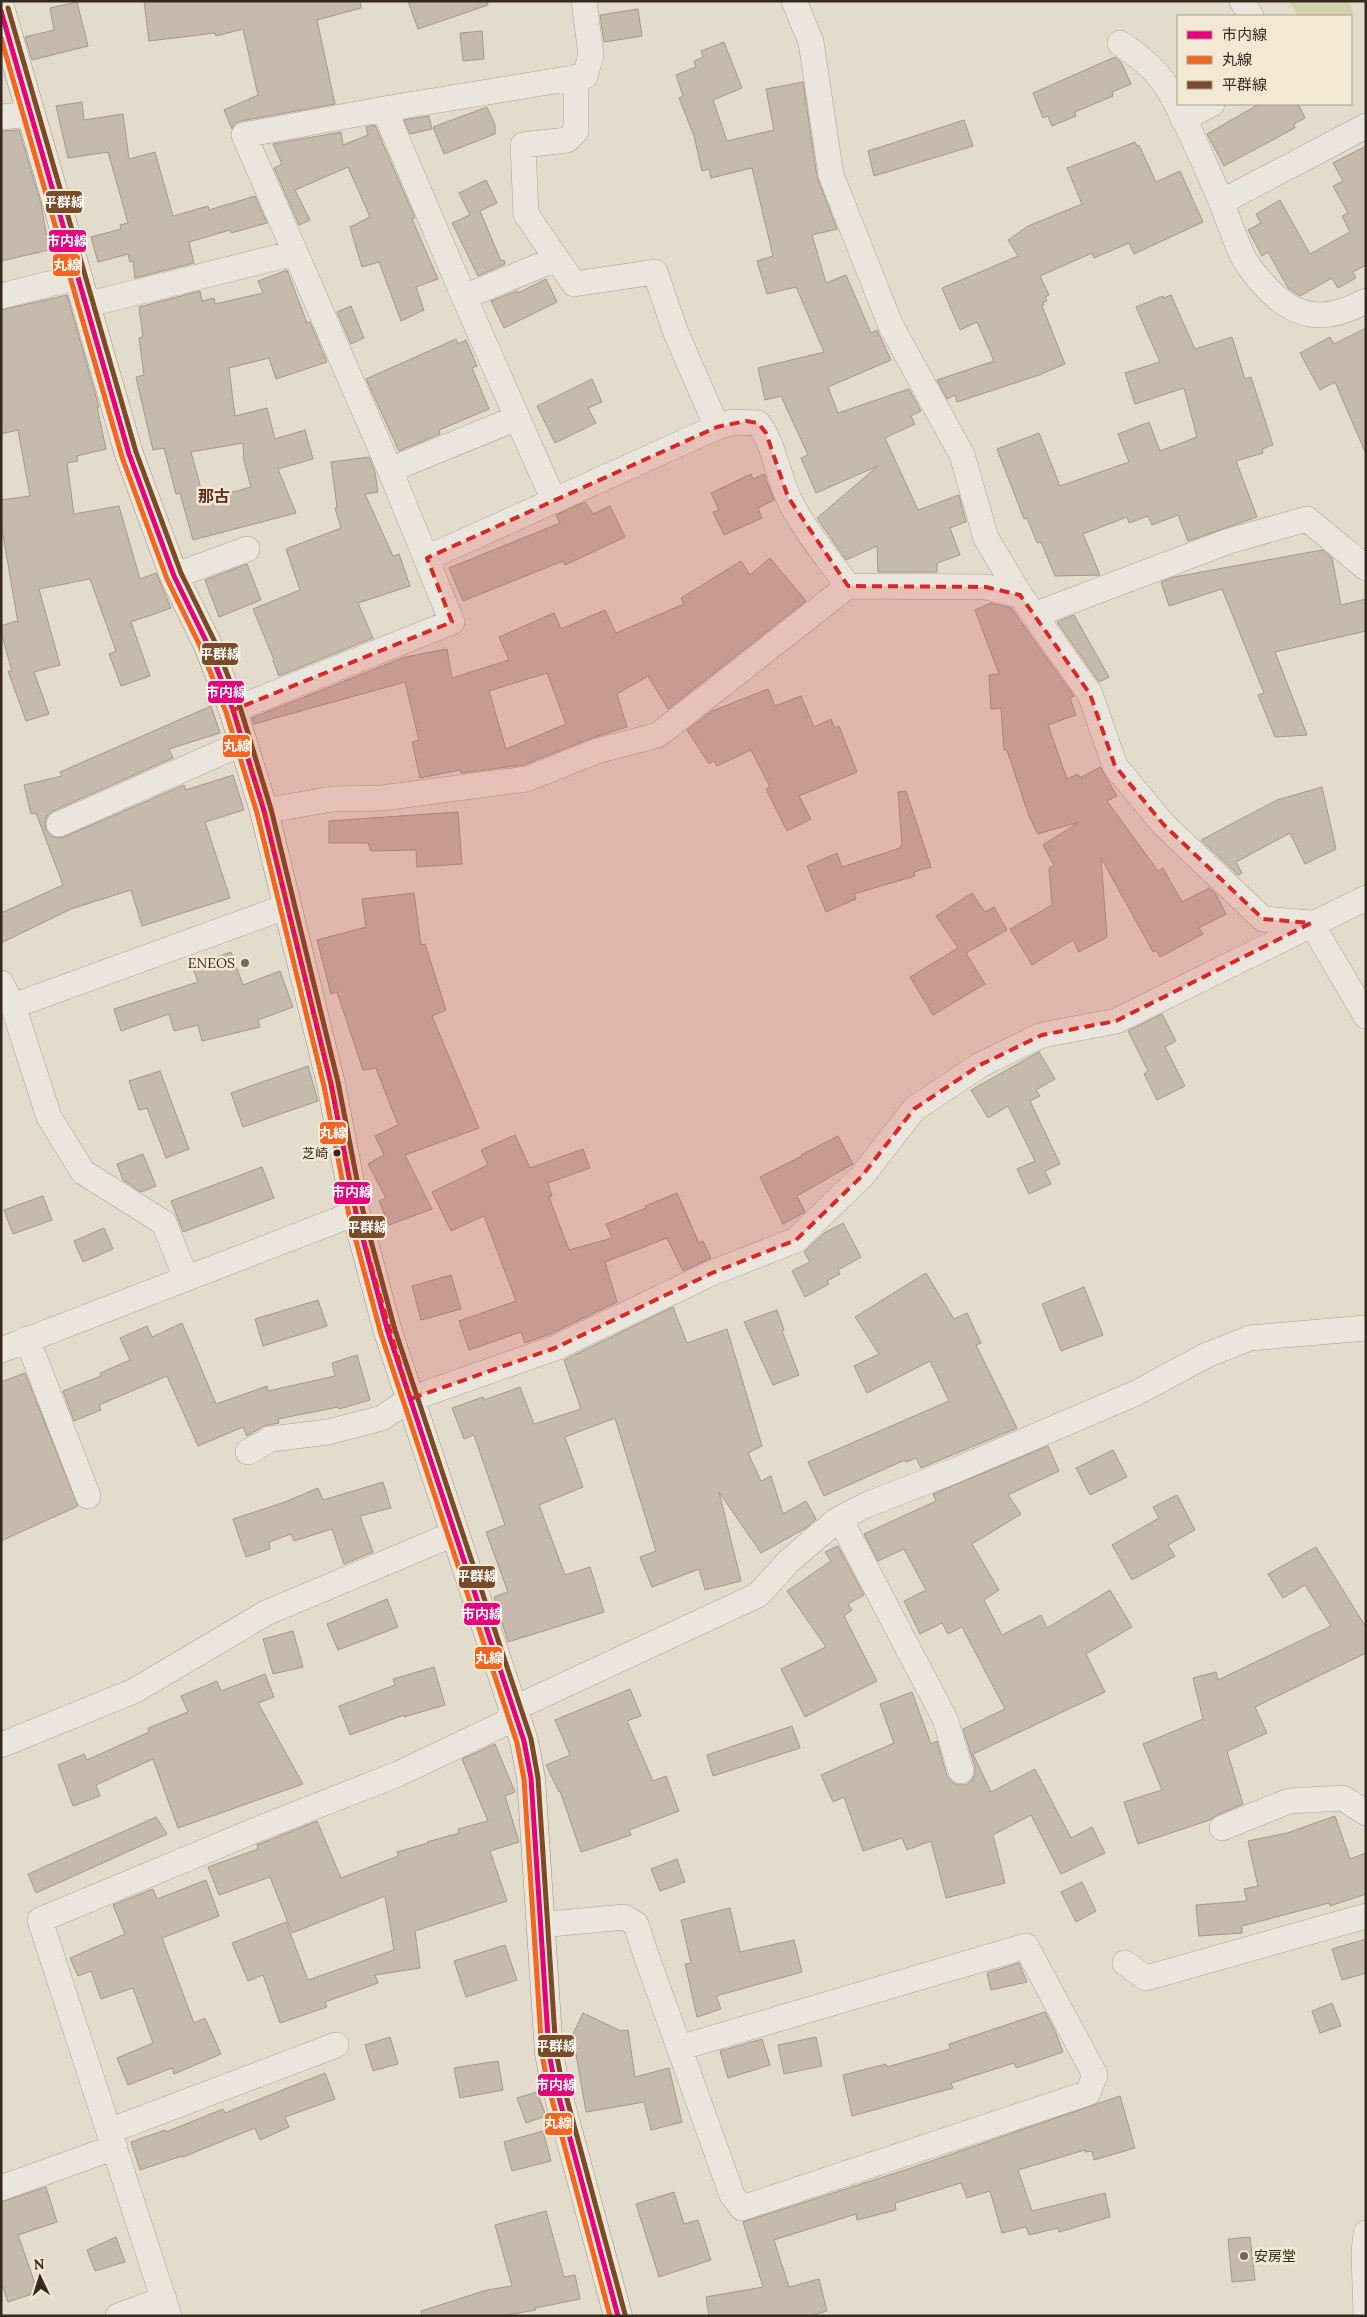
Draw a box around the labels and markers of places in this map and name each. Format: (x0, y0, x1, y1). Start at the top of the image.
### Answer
place label: ENEOS (188, 954, 235, 972)
marker: ENEOS (239, 957, 251, 969)
place label: 芝崎 (302, 1145, 328, 1162)
marker: 芝崎 (332, 1148, 342, 1158)
place label: 安房堂 (1254, 2247, 1296, 2265)
marker: 安房堂 (1238, 2250, 1250, 2262)

